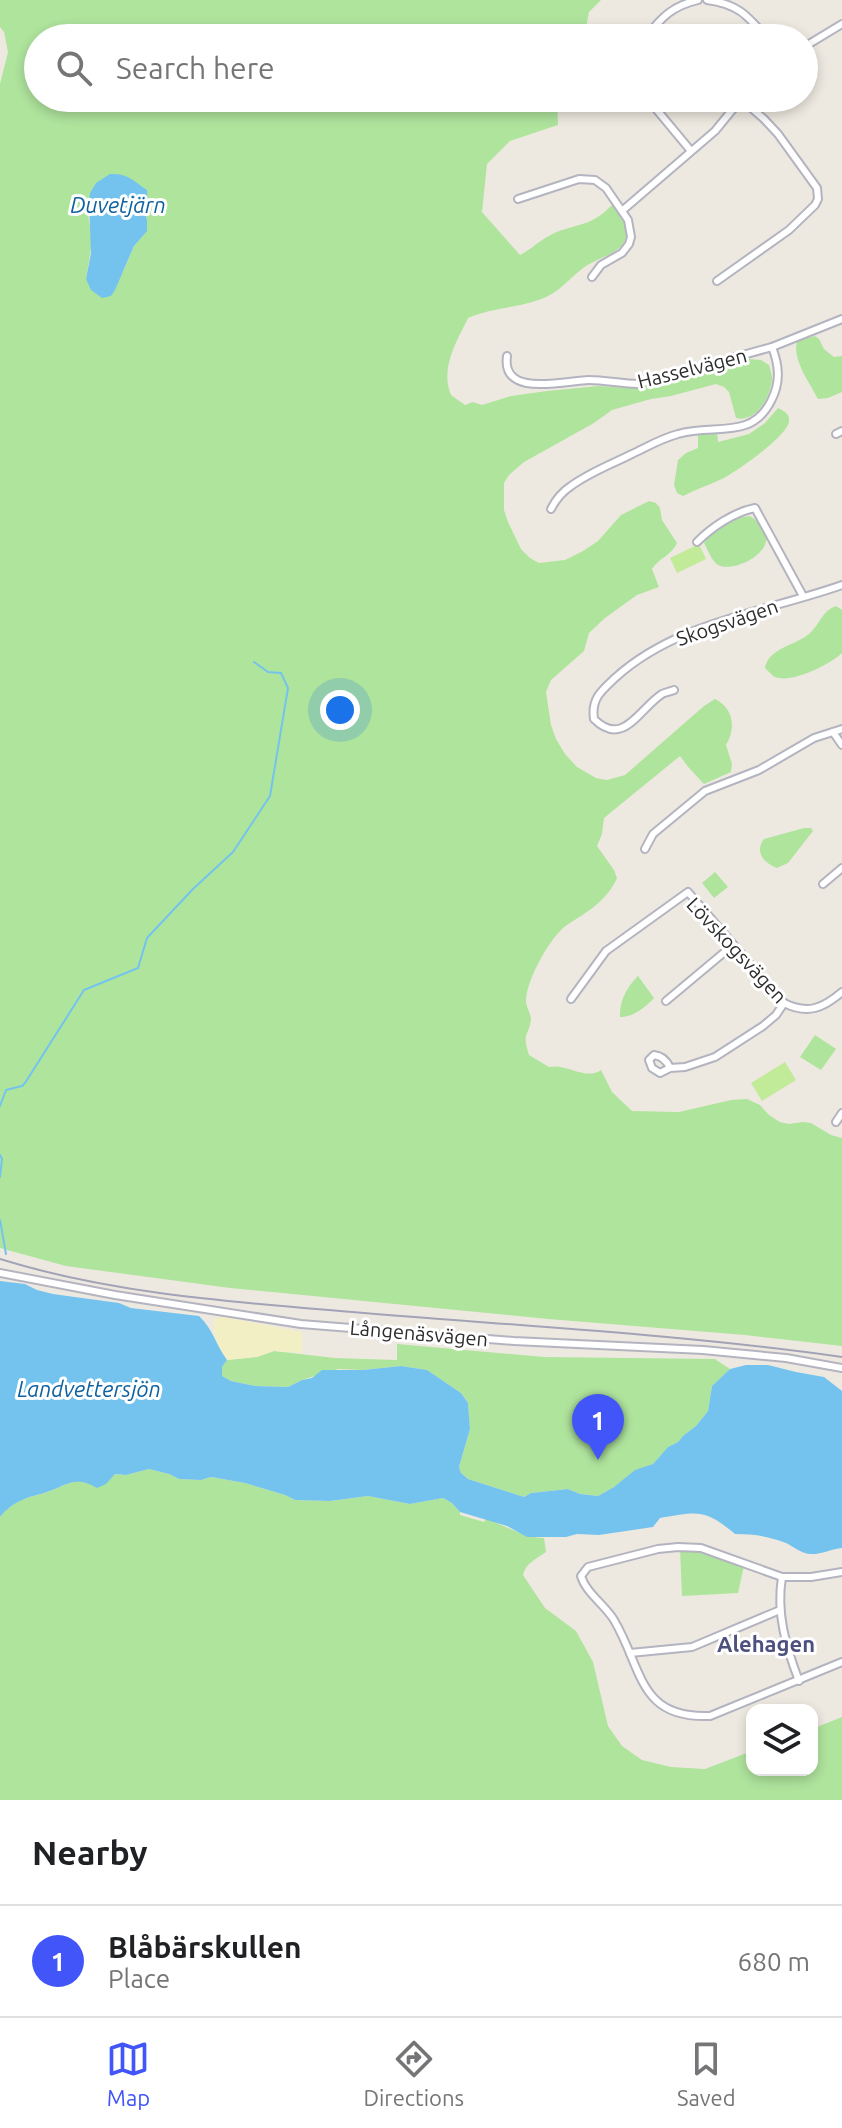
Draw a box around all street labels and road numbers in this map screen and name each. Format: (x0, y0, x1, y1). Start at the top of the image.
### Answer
street label: Hasselvägen (635, 343, 749, 393)
street label: Skogsvägen (673, 594, 781, 650)
street label: Lövskogsvägen (682, 892, 792, 1008)
street label: Långenäsvägen (349, 1315, 489, 1351)

